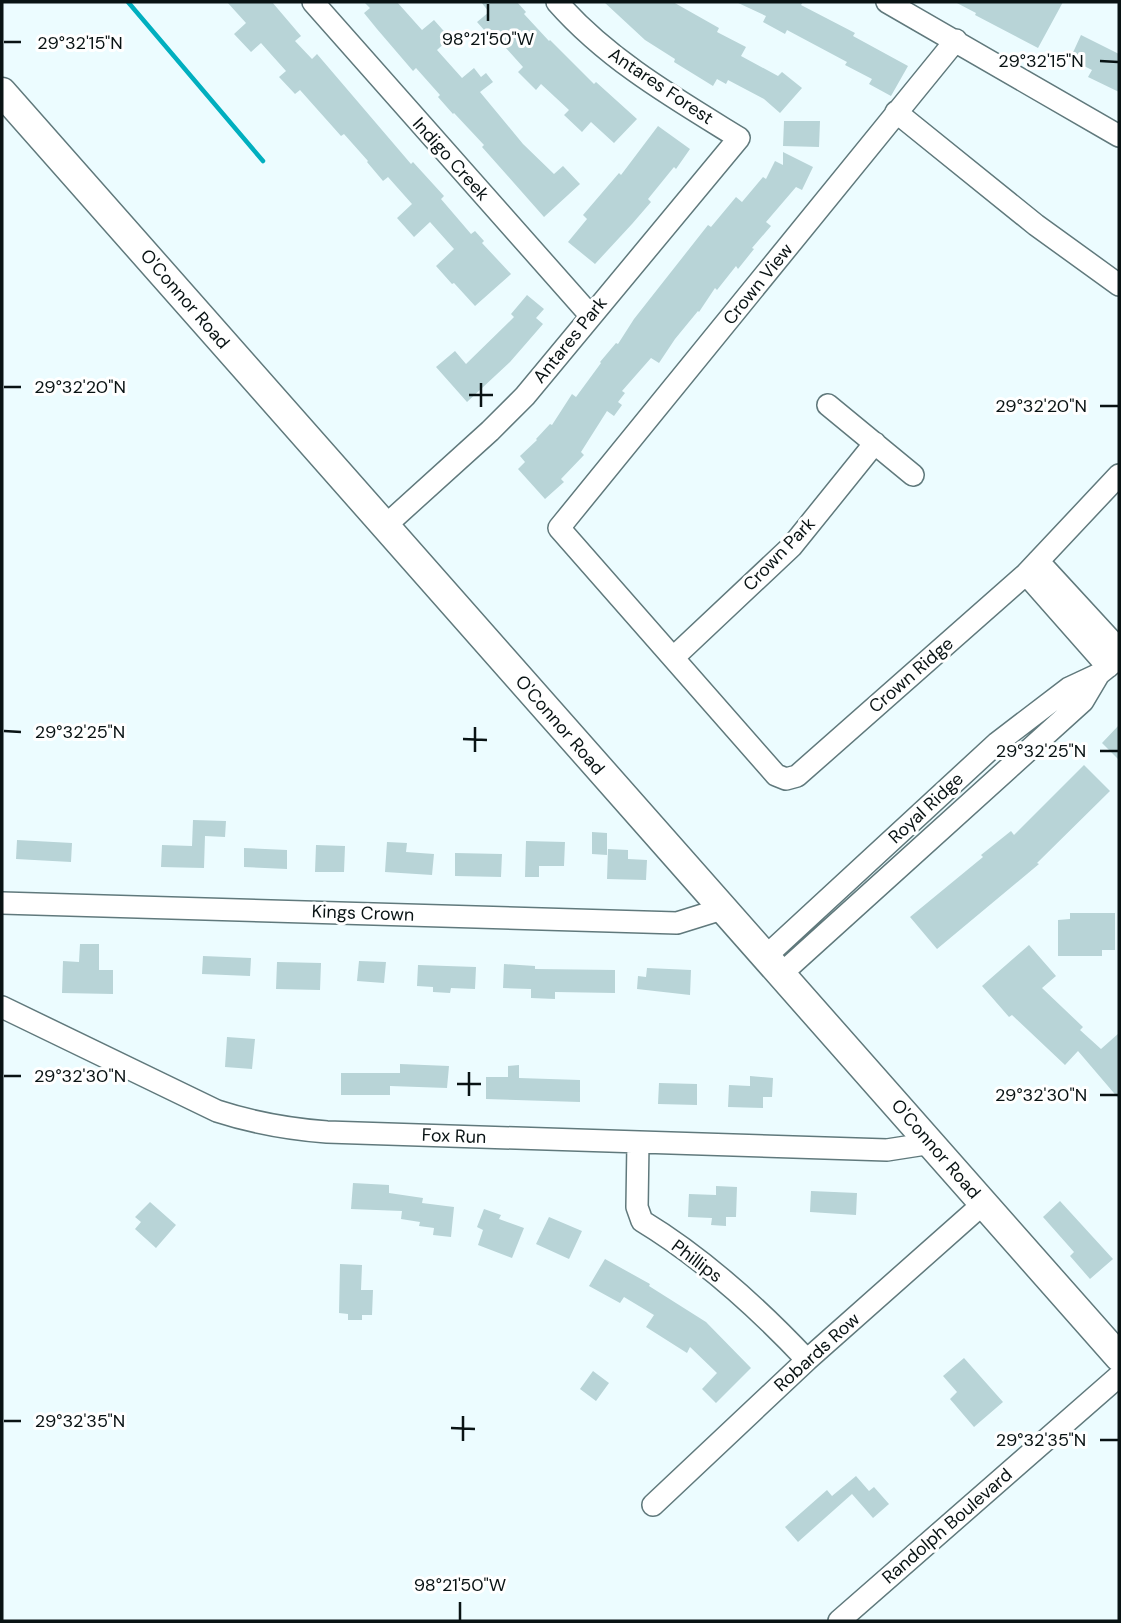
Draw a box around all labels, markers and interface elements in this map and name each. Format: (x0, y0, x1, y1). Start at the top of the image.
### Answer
text: 98°21'50"W (442, 27, 534, 51)
text: 29°32'15"N (37, 31, 123, 55)
street label: Antares Forest (604, 42, 718, 130)
text: 29°32'15"N (998, 49, 1084, 73)
street label: Indigo Creek (407, 112, 495, 206)
street label: Crown View (718, 238, 798, 330)
street label: O'Connor Road (135, 244, 235, 354)
street label: Antares Park (528, 292, 612, 388)
text: 29°32'20"N (34, 375, 126, 399)
text: 29°32'20"N (995, 394, 1087, 418)
street label: Crown Park (738, 512, 820, 596)
street label: Crown Ridge (864, 632, 958, 718)
street label: O'Connor Road (510, 670, 610, 780)
text: 29°32'25"N (35, 720, 125, 744)
text: 29°32'25"N (996, 739, 1086, 763)
street label: Royal Ridge (883, 767, 969, 849)
street label: Kings Crown (311, 899, 415, 927)
text: 29°32'30"N (34, 1064, 126, 1088)
text: 29°32'30"N (995, 1083, 1087, 1107)
street label: O'Connor Road (886, 1094, 986, 1204)
street label: Fox Run (421, 1123, 487, 1149)
street label: Phillips (667, 1234, 727, 1288)
street label: Robards Row (769, 1307, 865, 1397)
text: 29°32'35"N (35, 1409, 125, 1433)
text: 29°32'35"N (996, 1428, 1086, 1452)
street label: Randolph Boulevard (877, 1463, 1017, 1589)
text: 98°21'50"W (414, 1573, 506, 1597)

